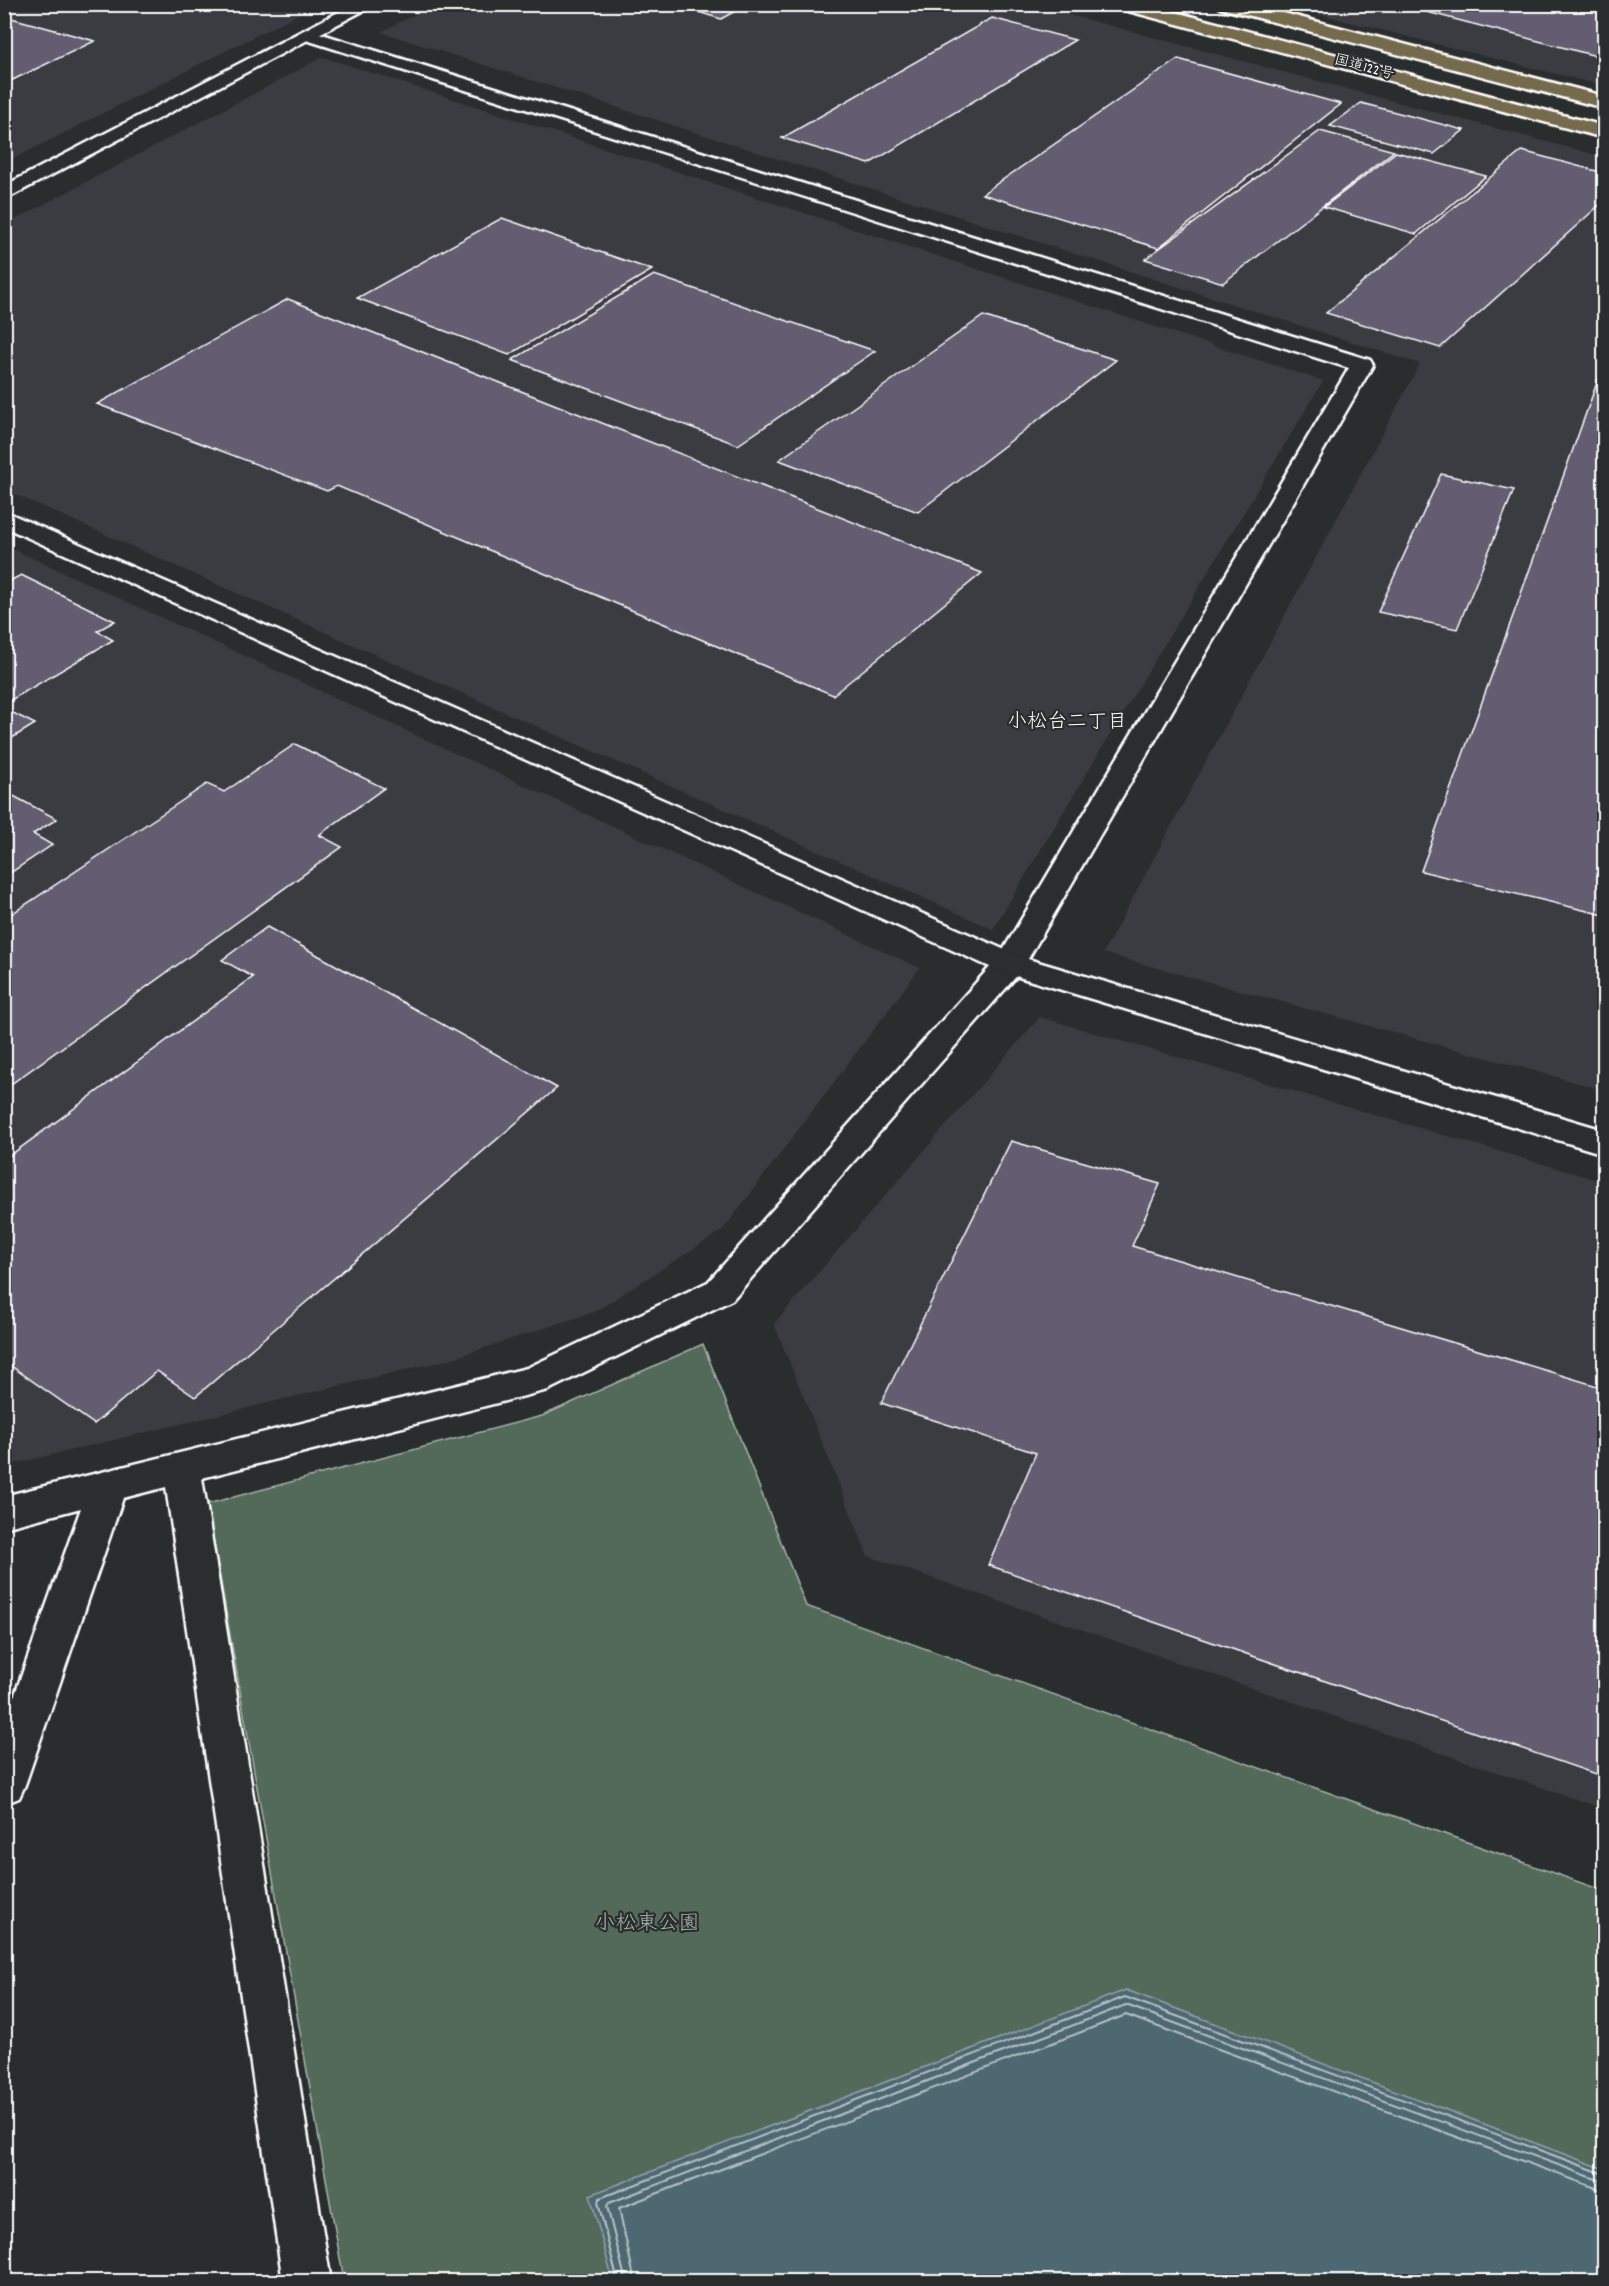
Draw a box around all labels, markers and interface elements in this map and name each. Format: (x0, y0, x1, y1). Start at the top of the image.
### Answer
street label: 国道122号 (1331, 49, 1397, 87)
district label: 小松台二丁目 (1007, 709, 1127, 737)
park label: 小松東公園 (595, 1910, 700, 1940)

